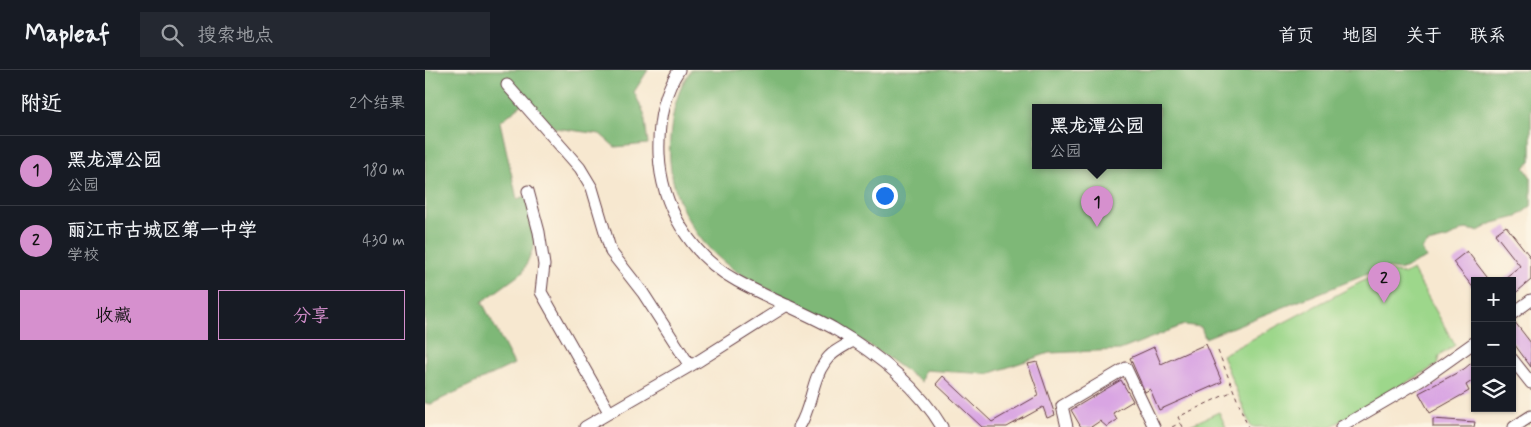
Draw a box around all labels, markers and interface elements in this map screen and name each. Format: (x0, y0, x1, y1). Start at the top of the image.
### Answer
search box (140, 12, 490, 57)
text: Mapleaf (25, 19, 110, 50)
icon: search (158, 21, 186, 49)
text: 搜索地点 (198, 23, 274, 48)
text: 首页 (1278, 24, 1314, 48)
text: 地图 (1342, 24, 1378, 48)
text: 关于 (1406, 24, 1442, 48)
text: 联系 (1470, 24, 1506, 48)
text: 附近 (20, 90, 62, 118)
text: 2个结果 (349, 93, 405, 114)
popup (1032, 104, 1162, 169)
text: 黑龙潭公园 (1049, 114, 1145, 139)
text: 公园 (1049, 141, 1082, 162)
text: 黑龙潭公园 (67, 148, 162, 173)
text: 1 (32, 160, 40, 181)
text: 180 m (362, 160, 405, 181)
text: 公园 (67, 175, 99, 196)
your location (872, 183, 898, 209)
pin: 1 (1081, 186, 1113, 227)
text: 丽江市古城区第一中学 (67, 218, 257, 243)
text: 2 (32, 230, 40, 251)
text: 430 m (362, 230, 405, 251)
text: 学校 (67, 245, 99, 266)
pin: 2 (1368, 262, 1400, 303)
map controls (1471, 277, 1516, 412)
button: + (1471, 277, 1516, 322)
button: 收藏 (20, 290, 208, 340)
button: 分享 (218, 290, 405, 340)
button: − (1471, 322, 1516, 367)
button: layers (1471, 367, 1516, 412)

